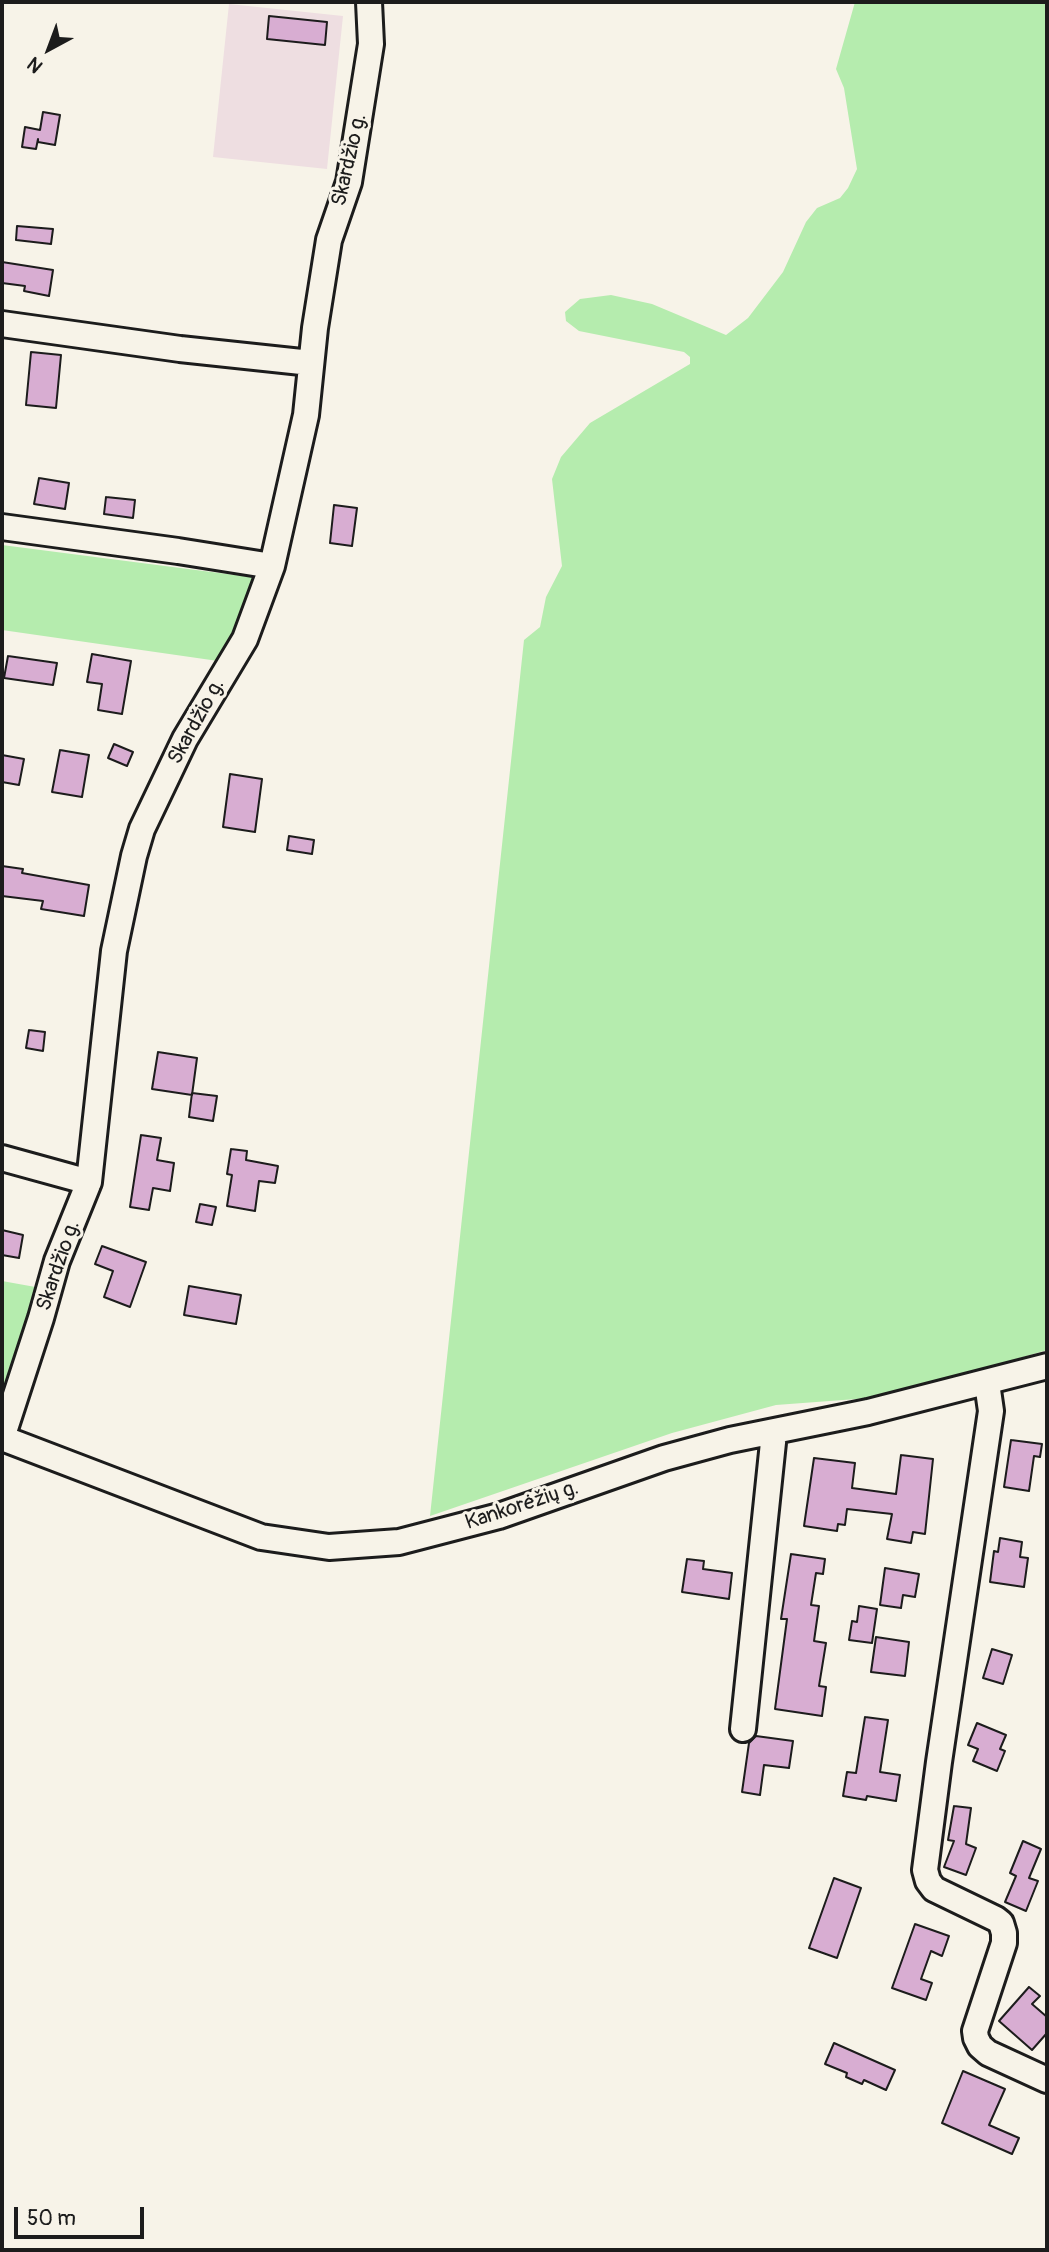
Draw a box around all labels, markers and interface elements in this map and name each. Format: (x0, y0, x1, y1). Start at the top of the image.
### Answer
north arrow (14, 14, 84, 84)
text: N (23, 52, 48, 78)
street label: Skardžio g. (327, 111, 373, 209)
street label: Skardžio g. (163, 675, 231, 769)
street label: Skardžio g. (32, 1218, 86, 1314)
street label: Kankorėžių g. (462, 1476, 582, 1536)
scale bar (18, 2192, 147, 2236)
text: 50 m (27, 2205, 76, 2232)

